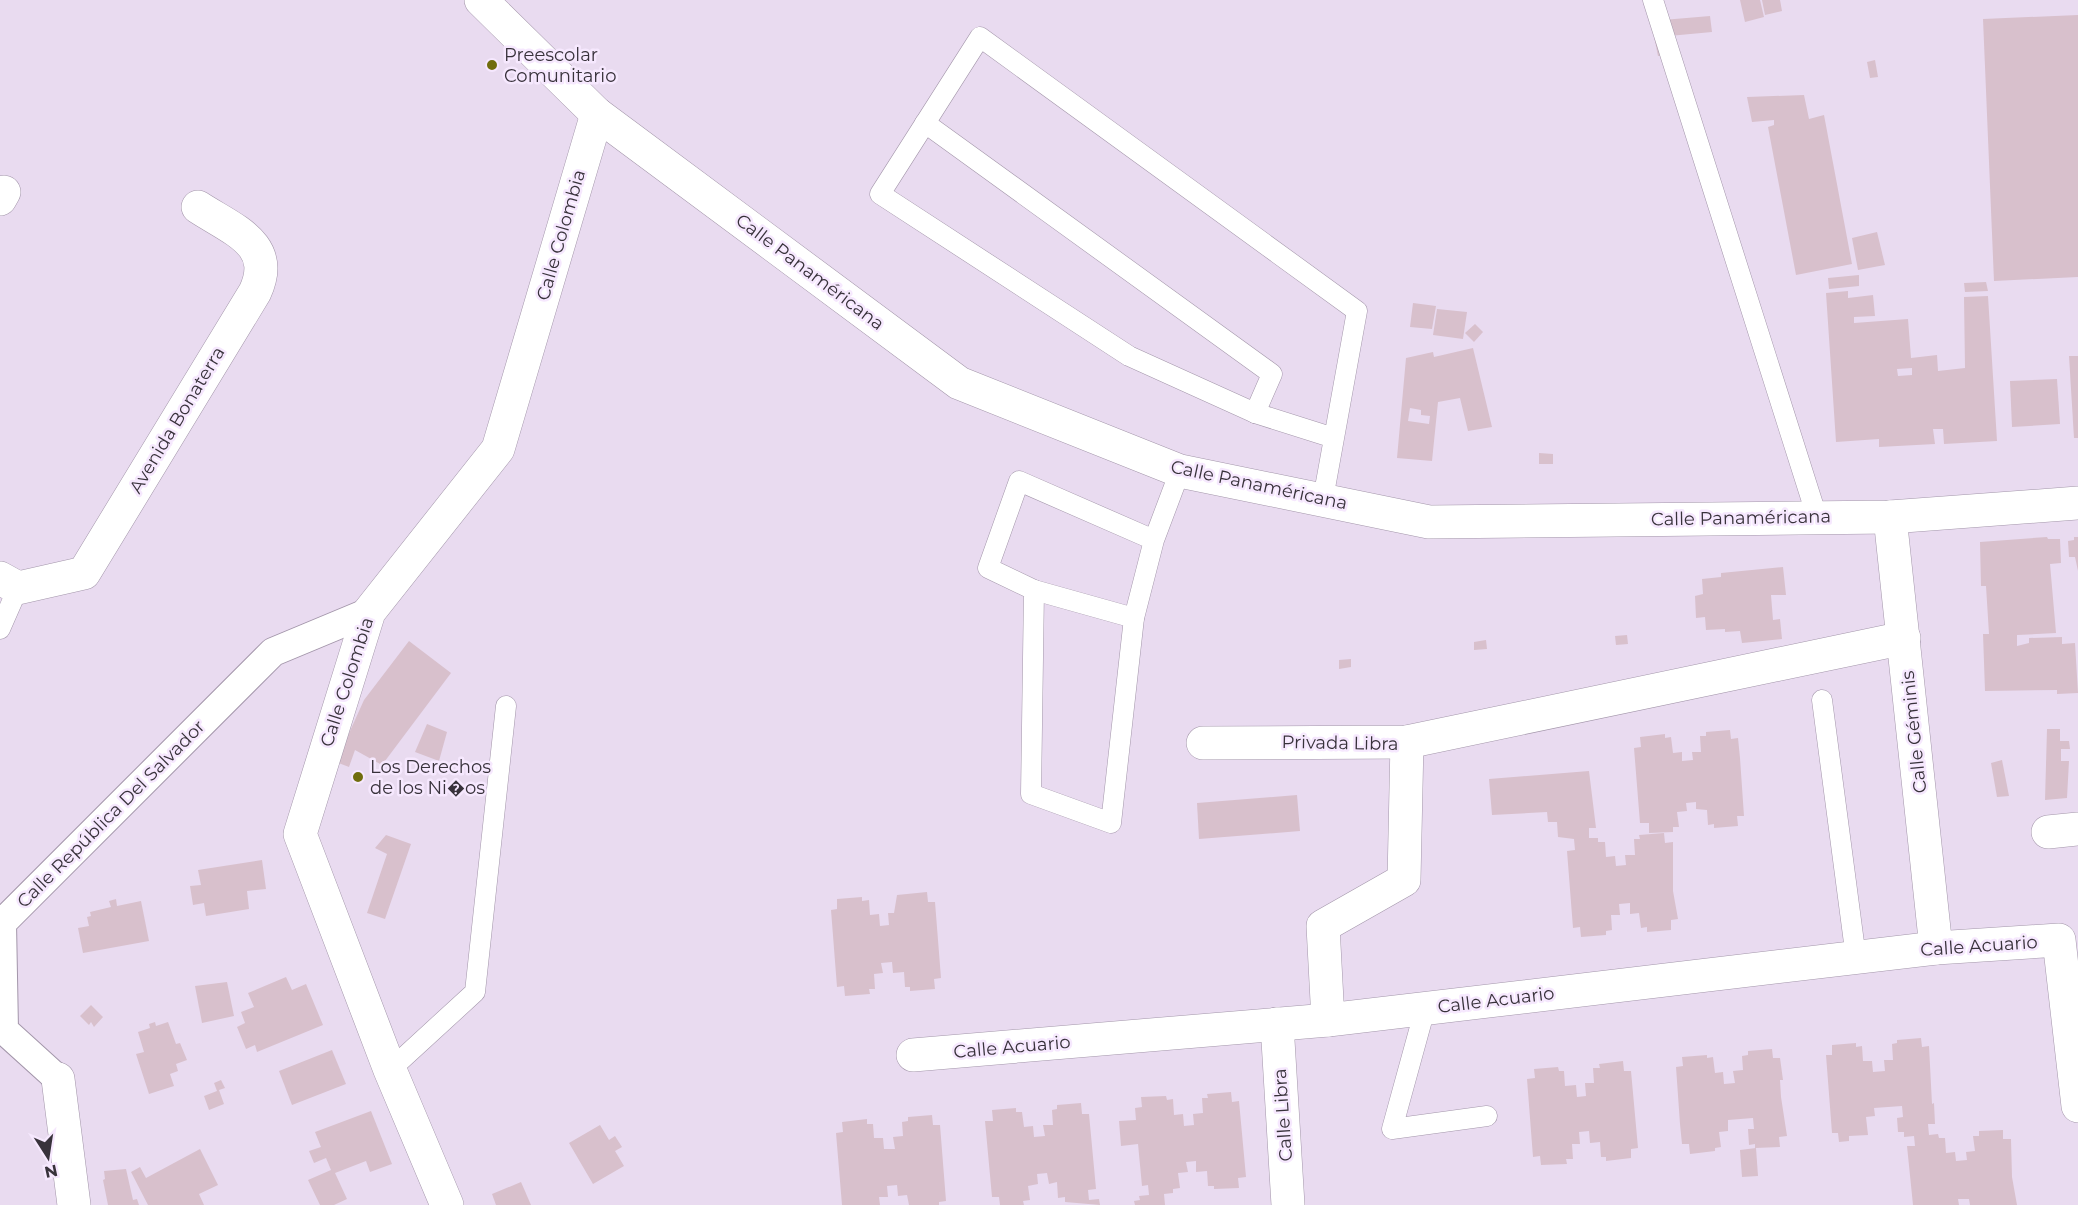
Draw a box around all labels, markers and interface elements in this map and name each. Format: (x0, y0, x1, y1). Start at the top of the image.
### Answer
place label: Preescolar Comunitario (504, 44, 616, 87)
marker: Preescolar Comunitario (485, 58, 499, 72)
street label: Calle Colombia (532, 167, 590, 303)
street label: Calle Panaméricana (731, 209, 889, 335)
street label: Avenida Bonaterra (125, 343, 229, 497)
street label: Calle Panaméricana (1169, 456, 1349, 514)
street label: Calle Panaméricana (1651, 505, 1831, 531)
street label: Calle Colombia (316, 614, 378, 750)
street label: Calle Géminis (1897, 669, 1931, 794)
street label: Calle República Del Salvador (12, 715, 210, 913)
street label: Privada Libra (1281, 731, 1399, 755)
place label: Los Derechos de los Ni�os (370, 756, 491, 799)
marker: Los Derechos de los Ni�os (351, 770, 365, 784)
street label: Calle Acuario (1920, 931, 2038, 961)
street label: Calle Acuario (1436, 982, 1556, 1018)
street label: Calle Acuario (953, 1031, 1071, 1063)
street label: Calle Libra (1269, 1068, 1297, 1162)
north arrow (18, 1127, 78, 1187)
text: N (43, 1161, 59, 1182)

